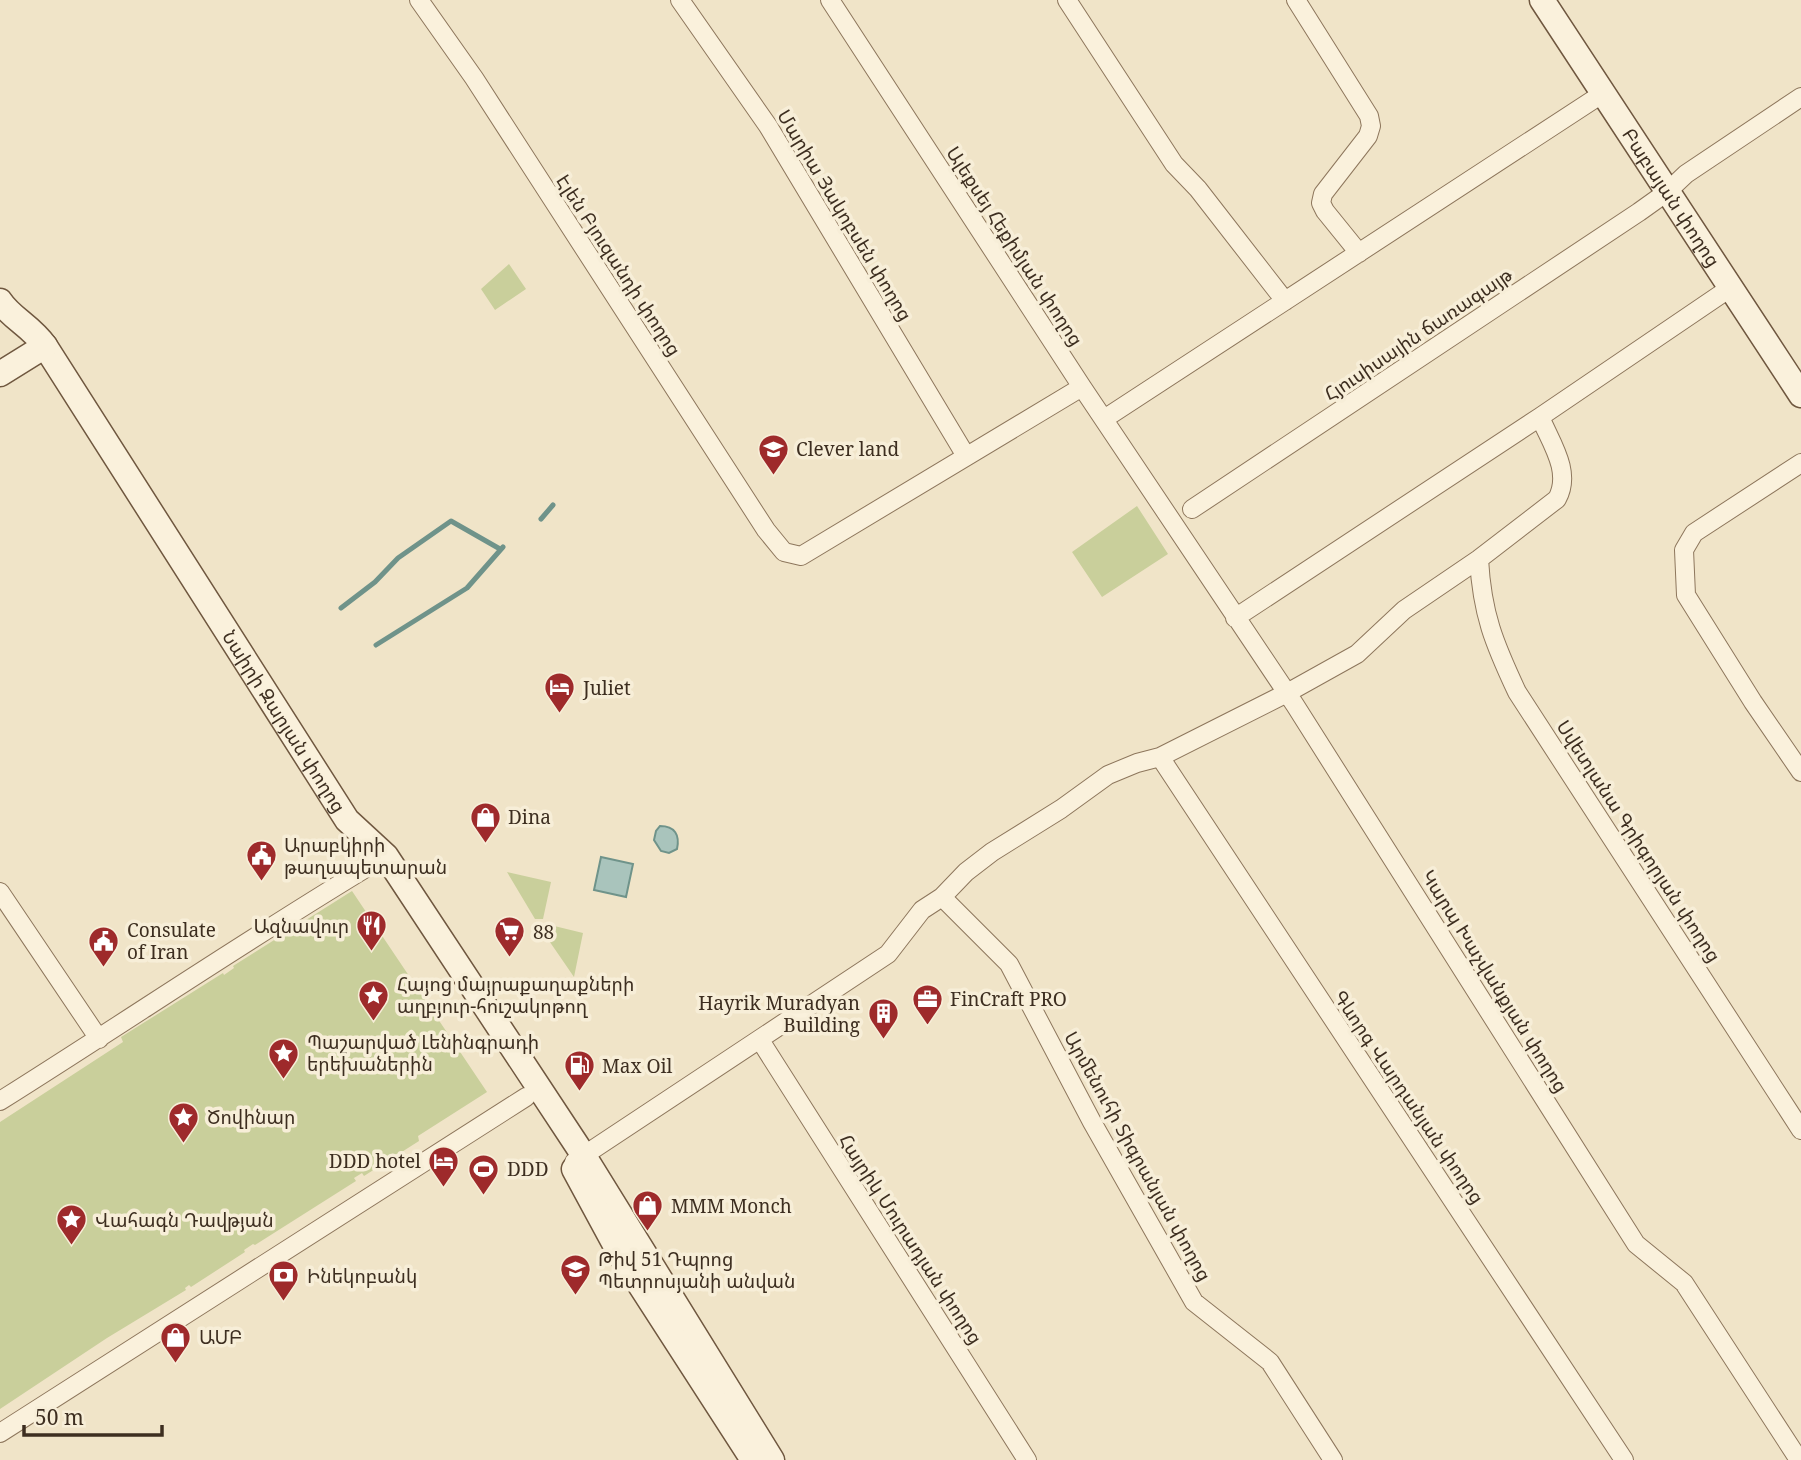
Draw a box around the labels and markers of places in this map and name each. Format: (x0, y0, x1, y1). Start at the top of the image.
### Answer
school or university icon: Clever land (756, 432, 790, 476)
place label: Clever land (796, 436, 900, 462)
hotel icon: Juliet (543, 671, 577, 715)
place label: Juliet (582, 675, 631, 701)
shop icon: Dina (468, 800, 502, 844)
place label: Dina (508, 804, 551, 830)
place label: Արաբկիրի թաղապետարան (284, 832, 447, 880)
public building icon: Արաբկիրի թաղապետարան (244, 839, 278, 883)
restaurant icon: Ազնավուր (355, 909, 389, 953)
place label: Ազնավուր (254, 913, 349, 939)
supermarket icon: 88 (493, 915, 527, 959)
place label: Consulate of Iran (127, 917, 216, 965)
place label: 88 (533, 919, 554, 945)
public building icon: Consulate of Iran (87, 924, 121, 968)
place label: Հայոց մայրաքաղաքների աղբյուր-հուշակոթող (397, 971, 634, 1019)
place icon: Հայոց մայրաքաղաքների աղբյուր-հուշակոթող (357, 978, 391, 1022)
office icon: FinCraft PRO (910, 982, 944, 1026)
place label: FinCraft PRO (950, 986, 1067, 1012)
place label: Hayrik Muradyan Building (698, 990, 860, 1038)
building icon: Hayrik Muradyan Building (866, 997, 900, 1041)
place label: Պաշարված Լենինգրադի երեխաներին (307, 1029, 539, 1077)
place icon: Պաշարված Լենինգրադի երեխաներին (267, 1036, 301, 1080)
fuel station icon: Max Oil (562, 1049, 596, 1093)
place label: Max Oil (602, 1053, 673, 1079)
place icon: Ծովինար (167, 1100, 201, 1144)
place label: Ծովինար (207, 1104, 295, 1130)
hotel icon: DDD hotel (427, 1144, 461, 1188)
place label: DDD hotel (329, 1148, 421, 1174)
sports icon: DDD (467, 1152, 501, 1196)
place label: DDD (507, 1156, 548, 1182)
shop icon: MMM Monch (631, 1189, 665, 1233)
place label: MMM Monch (671, 1193, 792, 1219)
place icon: Վահագն Դավթյան (55, 1203, 89, 1247)
place label: Վահագն Դավթյան (95, 1207, 274, 1233)
place label: Թիվ 51 Դպրոց Պետրոսյանի անվան (598, 1246, 795, 1294)
school or university icon: Թիվ 51 Դպրոց Պետրոսյանի անվան (558, 1253, 592, 1297)
bank icon: Ինեկոբանկ (267, 1259, 301, 1303)
place label: Ինեկոբանկ (307, 1263, 417, 1289)
shop icon: ԱՄԲ (159, 1320, 193, 1364)
place label: ԱՄԲ (199, 1324, 242, 1350)

